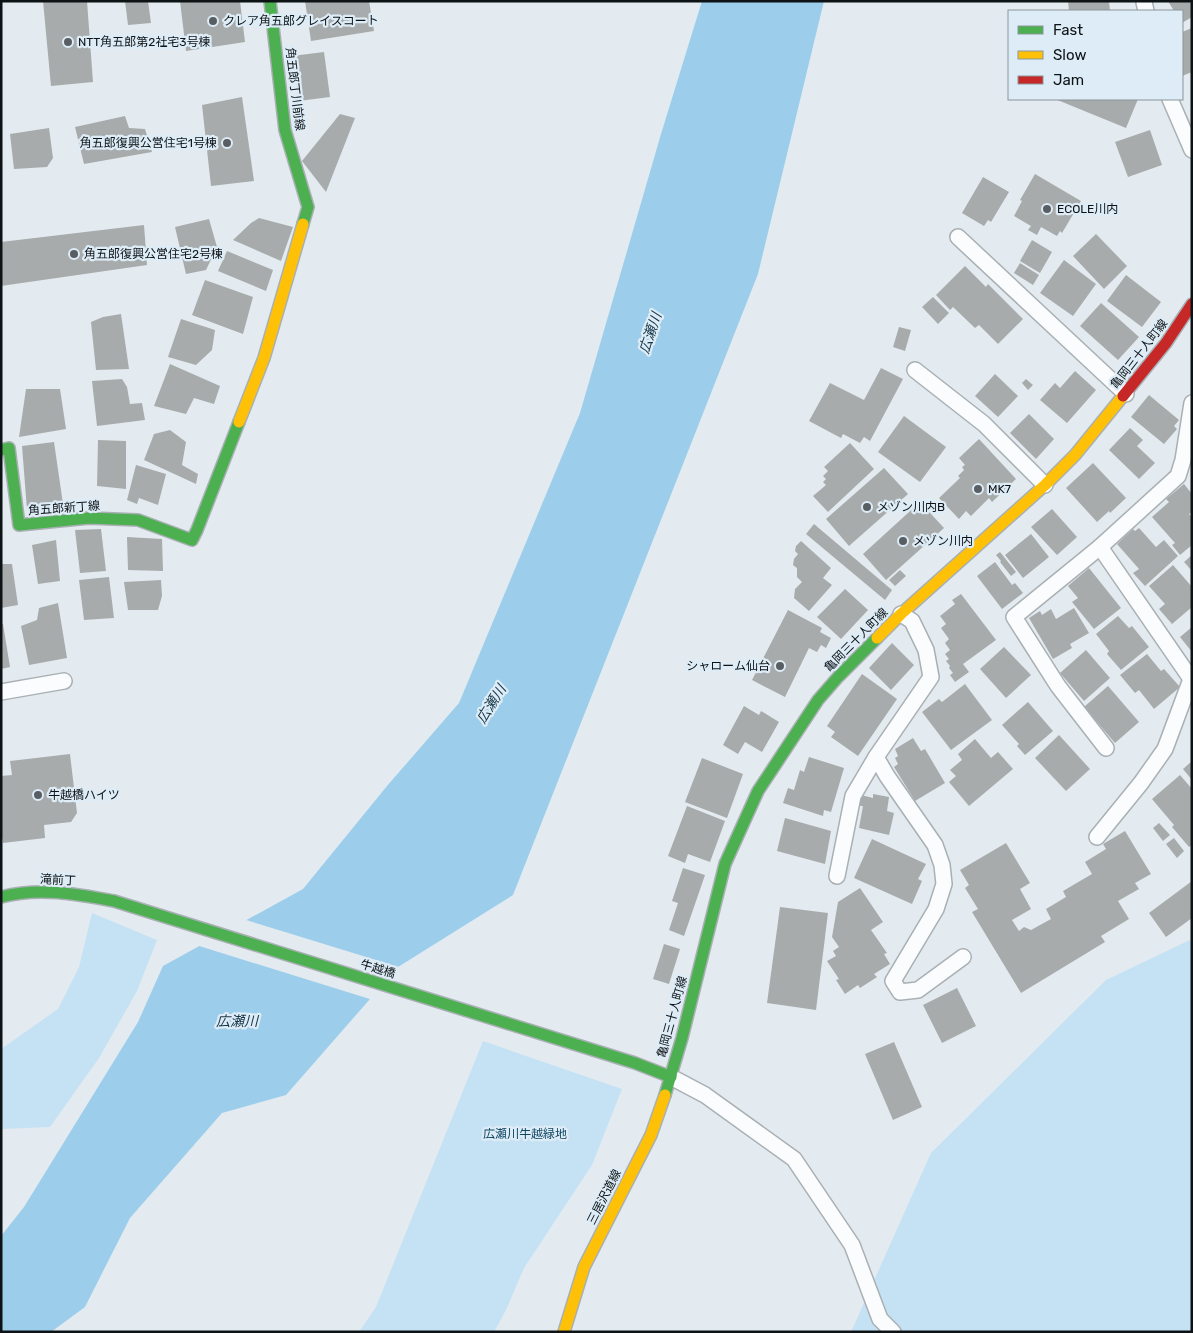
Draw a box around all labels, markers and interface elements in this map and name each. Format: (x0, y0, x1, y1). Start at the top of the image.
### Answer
legend (1008, 10, 1183, 100)
place label: クレア角五郎グレイスコート (223, 14, 379, 28)
marker: クレア角五郎グレイスコート (207, 15, 219, 27)
text: Fast (1053, 21, 1083, 39)
place label: NTT角五郎第2社宅3号棟 (78, 35, 211, 49)
marker: NTT角五郎第2社宅3号棟 (62, 36, 74, 48)
street label: 角五郎丁川前線 (283, 46, 307, 132)
text: Slow (1053, 46, 1086, 64)
text: Jam (1053, 71, 1084, 89)
place label: 角五郎復興公営住宅1号棟 (80, 136, 217, 150)
marker: 角五郎復興公営住宅1号棟 (221, 137, 233, 149)
place label: ECOLE川内 (1057, 202, 1118, 216)
marker: ECOLE川内 (1041, 203, 1053, 215)
place label: 角五郎復興公営住宅2号棟 (84, 247, 223, 261)
marker: 角五郎復興公営住宅2号棟 (68, 248, 80, 260)
water label: 広瀬川 (636, 309, 666, 356)
street label: 亀岡三十人町線 (1108, 317, 1170, 391)
place label: MK7 (988, 482, 1011, 496)
marker: MK7 (972, 483, 984, 495)
street label: 角五郎新丁線 (28, 499, 100, 517)
place label: メゾン川内B (877, 500, 945, 514)
marker: メゾン川内B (861, 501, 873, 513)
place label: メゾン川内 (913, 534, 973, 548)
marker: メゾン川内 (897, 535, 909, 547)
street label: 亀岡三十人町線 (821, 605, 891, 675)
place label: シャローム仙台 (686, 659, 770, 673)
marker: シャローム仙台 (774, 660, 786, 672)
water label: 広瀬川 (473, 680, 511, 727)
place label: 牛越橋ハイツ (48, 788, 120, 802)
marker: 牛越橋ハイツ (32, 789, 44, 801)
street label: 滝前丁 (40, 872, 76, 888)
street label: 牛越橋 (359, 957, 397, 981)
street label: 亀岡三十人町線 (654, 975, 690, 1059)
water label: 広瀬川 (216, 1013, 260, 1030)
park label: 広瀬川牛越緑地 (483, 1127, 567, 1141)
street label: 三居沢道線 (584, 1167, 624, 1227)

